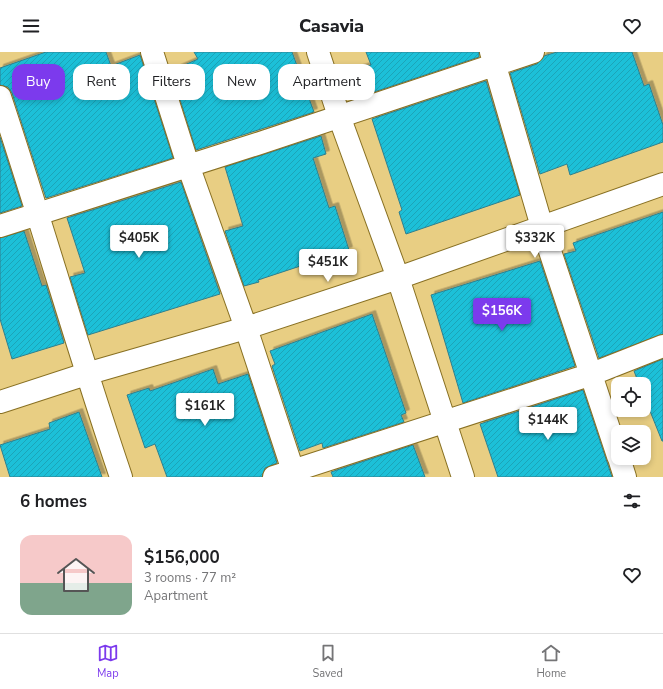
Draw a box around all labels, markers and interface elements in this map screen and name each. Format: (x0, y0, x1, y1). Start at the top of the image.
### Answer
text: Casavia (299, 14, 364, 38)
icon: menu (20, 15, 42, 37)
icon: heart (621, 15, 643, 37)
chip: Buy (12, 64, 65, 100)
chip: Rent (73, 64, 130, 100)
chip: Filters (138, 64, 205, 100)
chip: New (213, 64, 270, 100)
chip: Apartment (278, 64, 375, 100)
pin: $405K (111, 225, 167, 259)
pin: $332K (507, 225, 563, 259)
text: $405K (119, 229, 159, 247)
text: $332K (515, 229, 555, 247)
pin: $451K (300, 249, 356, 283)
text: $451K (308, 253, 348, 271)
pin: $156K (474, 298, 530, 332)
text: $156K (482, 302, 522, 320)
map controls (611, 377, 651, 465)
button: locate (611, 377, 651, 417)
pin: $161K (177, 393, 233, 427)
text: $161K (185, 397, 225, 415)
pin: $144K (520, 407, 576, 441)
text: $144K (528, 411, 568, 429)
button: layers (611, 425, 651, 465)
text: 6 homes (20, 490, 87, 513)
icon: filters (621, 490, 643, 512)
text: $156,000 (144, 546, 220, 569)
icon: home (52, 551, 100, 599)
icon: heart (621, 564, 643, 586)
text: 3 rooms · 77 m² (144, 569, 236, 587)
text: Apartment (144, 587, 207, 605)
tab: Map (97, 642, 119, 681)
tab: Saved (312, 642, 343, 681)
tab: Home (536, 642, 566, 681)

